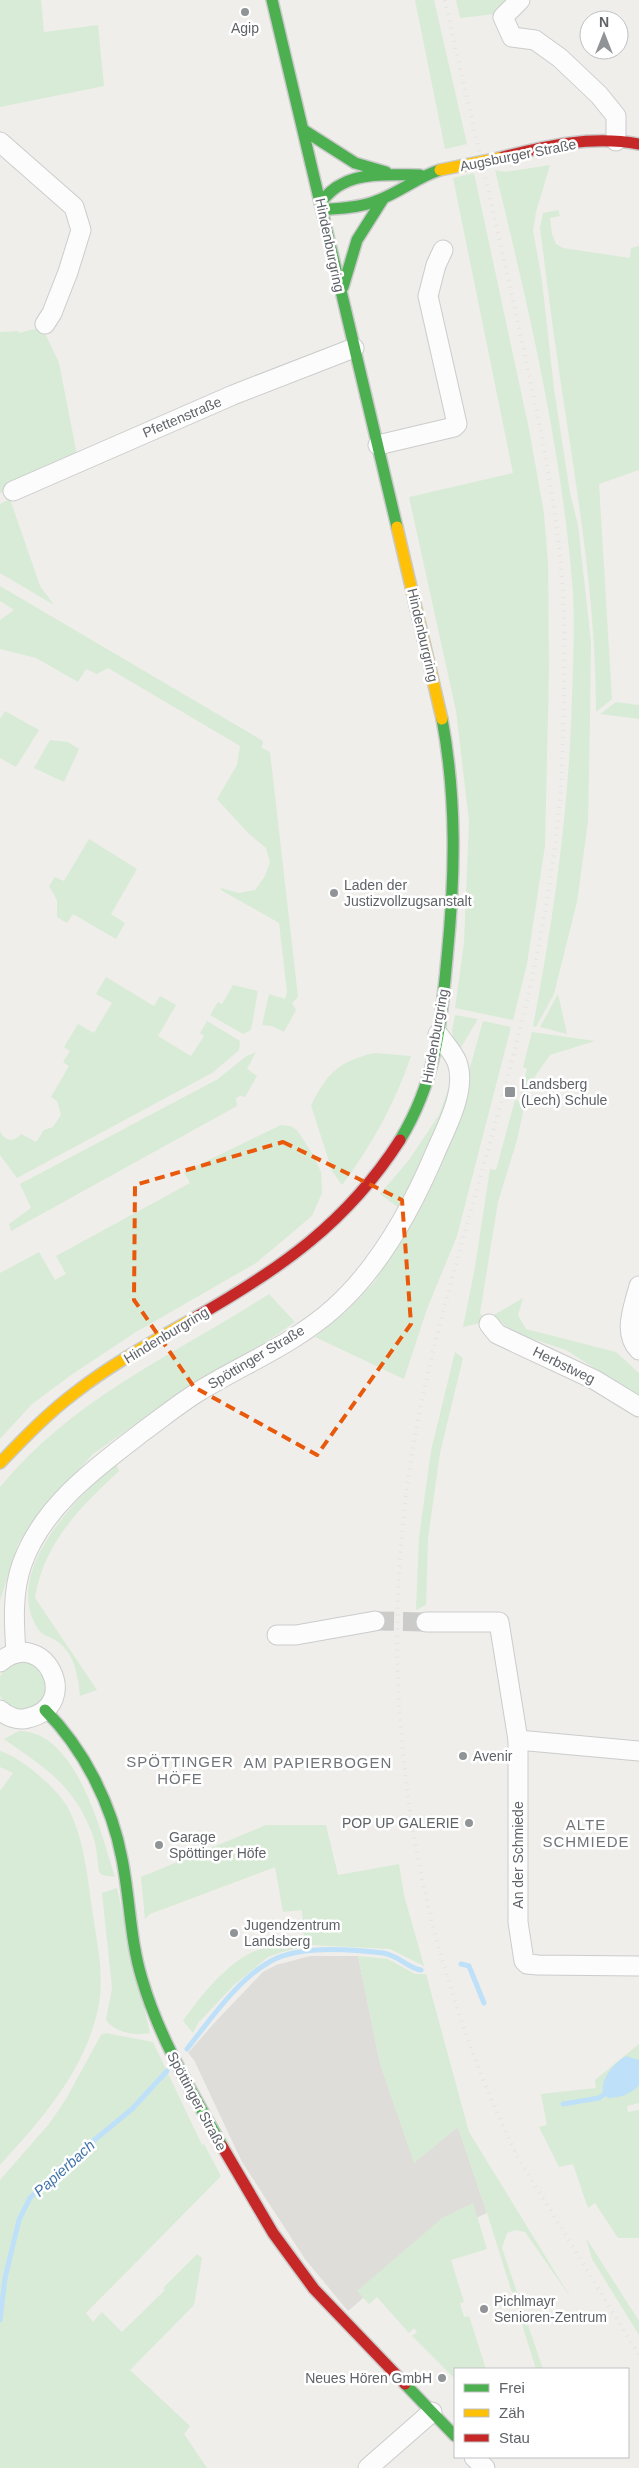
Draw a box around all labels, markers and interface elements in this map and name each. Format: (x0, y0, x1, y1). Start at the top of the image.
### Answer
marker: Agip (239, 6, 251, 18)
north arrow (579, 10, 629, 60)
text: N (599, 14, 609, 30)
place label: Agip (231, 20, 259, 36)
street label: Augsburger Straße (458, 136, 578, 174)
street label: Hindenburgring (312, 197, 348, 293)
street label: Pfettenstraße (140, 393, 224, 441)
street label: Hindenburgring (404, 587, 442, 683)
place label: Laden der Justizvollzugsanstalt (344, 877, 472, 909)
marker: Laden der Justizvollzugsanstalt (328, 887, 340, 899)
street label: Hindenburgring (419, 987, 451, 1085)
place label: Landsberg (Lech) Schule (521, 1076, 608, 1108)
marker: Landsberg (Lech) Schule (503, 1085, 517, 1099)
street label: Hindenburgring (121, 1303, 211, 1367)
street label: Spöttinger Straße (205, 1322, 307, 1392)
street label: Herbstweg (530, 1343, 598, 1387)
place label: Avenir (473, 1748, 513, 1764)
marker: Avenir (457, 1750, 469, 1762)
district label: SPÖTTINGER HÖFE (126, 1753, 234, 1787)
district label: AM PAPIERBOGEN (244, 1754, 392, 1771)
street label: An der Schmiede (510, 1801, 526, 1909)
place label: POP UP GALERIE (342, 1815, 459, 1831)
district label: ALTE SCHMIEDE (542, 1816, 630, 1850)
marker: POP UP GALERIE (463, 1817, 475, 1829)
place label: Garage Spöttinger Höfe (169, 1829, 266, 1861)
marker: Garage Spöttinger Höfe (153, 1839, 165, 1851)
place label: Jugendzentrum Landsberg (244, 1917, 341, 1949)
marker: Jugendzentrum Landsberg (228, 1927, 240, 1939)
street label: Spöttinger Straße (164, 2049, 230, 2153)
water label: Papierbach (30, 2136, 98, 2200)
place label: Pichlmayr Senioren-Zentrum (494, 2293, 607, 2325)
marker: Pichlmayr Senioren-Zentrum (478, 2303, 490, 2315)
legend (454, 2368, 629, 2458)
place label: Neues Hören GmbH (305, 2370, 432, 2386)
marker: Neues Hören GmbH (436, 2372, 448, 2384)
text: Frei (499, 2379, 525, 2396)
text: Zäh (499, 2404, 525, 2421)
text: Stau (499, 2429, 530, 2446)

